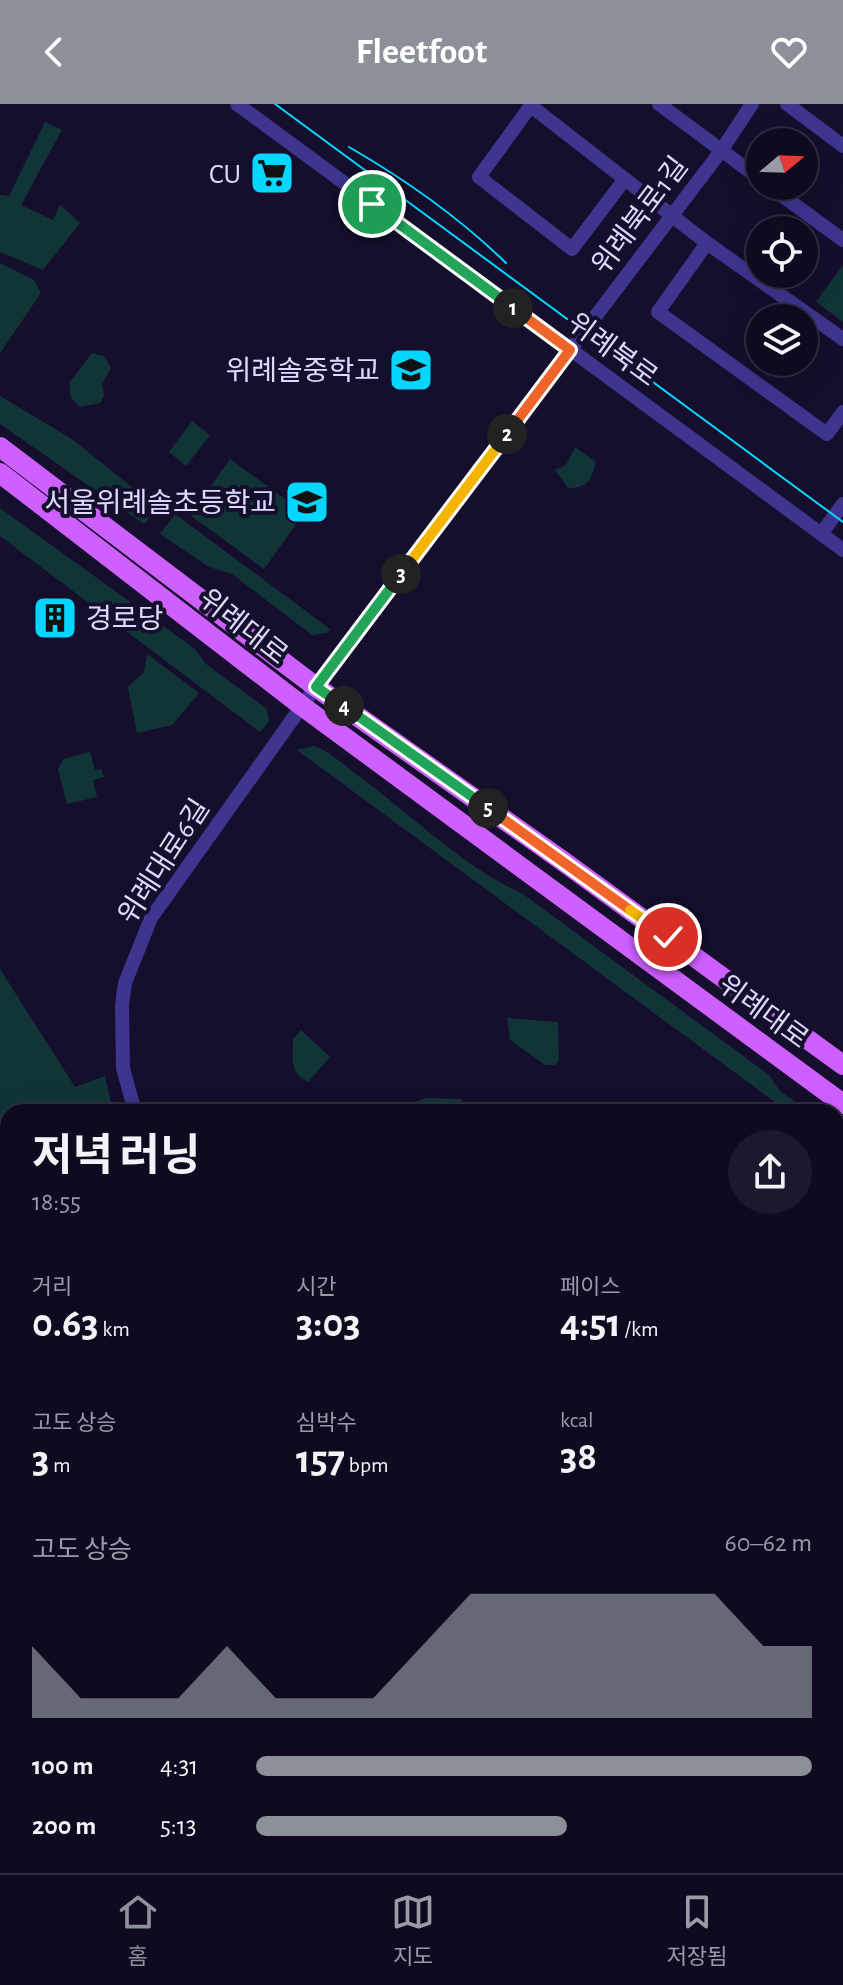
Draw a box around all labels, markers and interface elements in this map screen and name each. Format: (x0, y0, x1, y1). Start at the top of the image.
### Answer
icon: back (32, 30, 76, 74)
icon: heart (767, 30, 811, 74)
text: Fleetfoot (356, 34, 487, 70)
north arrow (746, 128, 818, 200)
map controls (746, 128, 818, 376)
supermarket icon: CU (248, 149, 296, 197)
street label: 위례북로1길 (586, 151, 693, 280)
place label: CU (209, 161, 241, 189)
pin (338, 170, 406, 238)
icon: arrive (350, 182, 394, 226)
button: locate (746, 216, 818, 288)
pin: 1 (493, 288, 533, 328)
text: 1 (509, 297, 517, 319)
button: layers (746, 304, 818, 376)
street label: 위례북로 (562, 307, 663, 392)
school or university icon: 위례솔중학교 (387, 346, 435, 394)
place label: 위례솔중학교 (225, 356, 380, 386)
pin: 2 (487, 414, 527, 454)
text: 2 (502, 423, 512, 445)
school or university icon: 서울위례솔초등학교 (283, 478, 331, 526)
place label: 서울위례솔초등학교 (44, 488, 276, 518)
pin: 3 (381, 554, 421, 594)
text: 3 (396, 563, 406, 585)
street label: 위례대로 (194, 583, 293, 670)
building icon: 경로당 (31, 594, 79, 642)
place label: 경로당 (86, 604, 163, 634)
pin: 4 (324, 686, 364, 726)
text: 4 (338, 695, 350, 717)
pin: 5 (468, 788, 508, 828)
street label: 위례대로6길 (113, 794, 215, 929)
text: 5 (483, 797, 493, 819)
pin (634, 903, 702, 971)
icon: check (646, 915, 690, 959)
street label: 위례대로 (713, 969, 814, 1054)
button: share (728, 1130, 812, 1214)
text: 저녁 러닝 (32, 1135, 201, 1179)
text: 18:55 (32, 1189, 81, 1215)
text: 거리 (32, 1276, 72, 1298)
text: 시간 (296, 1276, 336, 1298)
text: 페이스 (560, 1276, 621, 1298)
text: 0.63 (32, 1304, 99, 1344)
text: 3:03 (296, 1304, 360, 1344)
text: 4:51 (560, 1304, 621, 1344)
text: km (99, 1318, 130, 1340)
text: /km (621, 1318, 659, 1340)
text: kcal (560, 1409, 594, 1431)
text: 고도 상승 (32, 1412, 117, 1434)
text: 심박수 (296, 1412, 357, 1434)
text: 38 (560, 1437, 597, 1477)
text: 3 (32, 1440, 49, 1480)
text: 157 (296, 1440, 345, 1480)
text: m (49, 1454, 70, 1476)
text: bpm (345, 1454, 389, 1476)
text: 60–62 m (725, 1530, 812, 1556)
text: 고도 상승 (32, 1537, 132, 1563)
text: 100 m (32, 1753, 93, 1779)
text: 4:31 (160, 1753, 198, 1779)
text: 200 m (32, 1813, 96, 1839)
text: 5:13 (160, 1813, 196, 1839)
tab: 홈 (116, 1890, 160, 1970)
tab: 지도 (391, 1890, 435, 1970)
tab: 저장됨 (667, 1890, 727, 1970)

